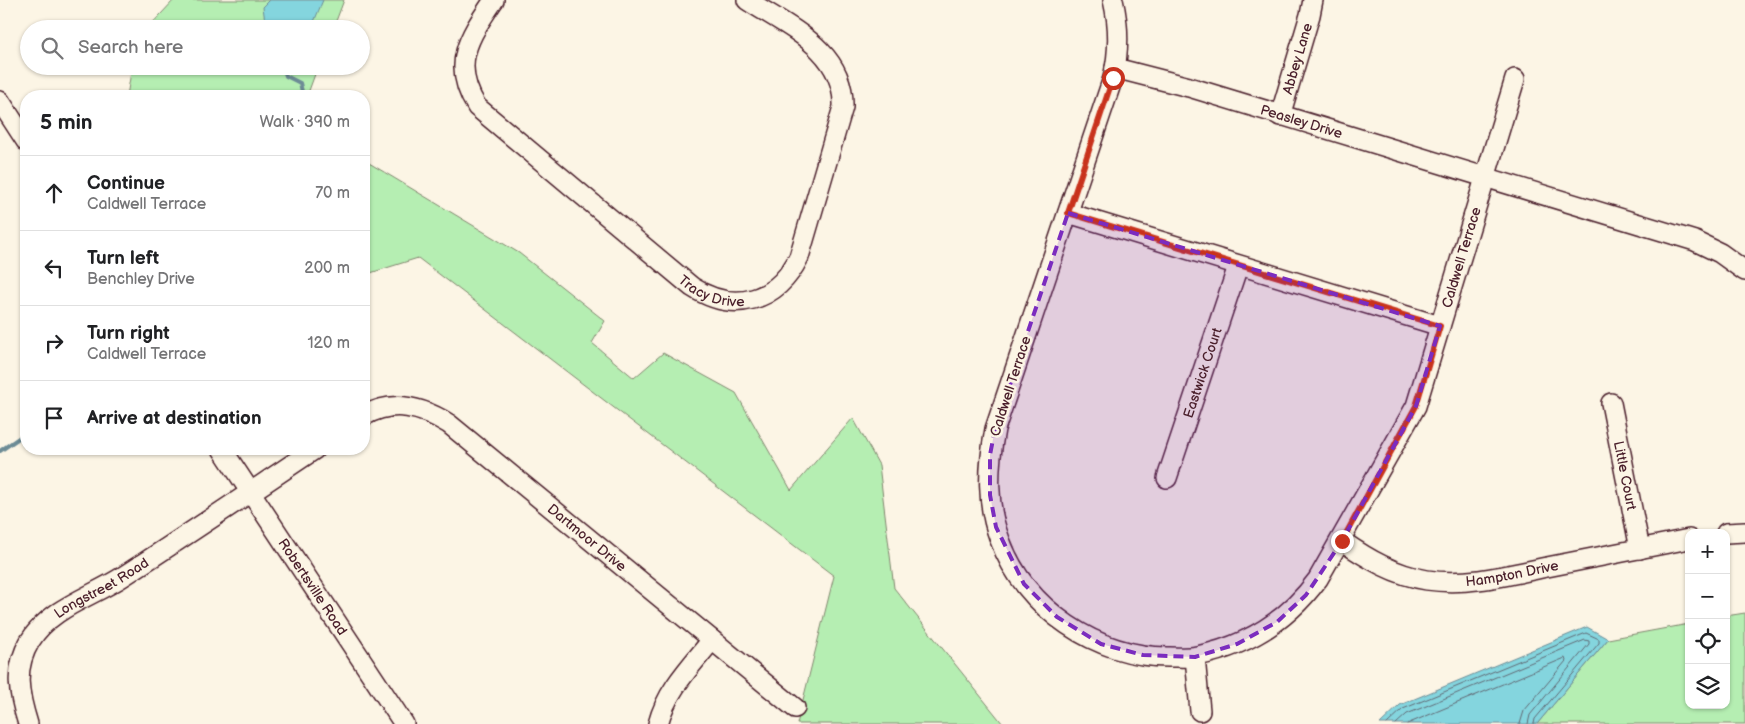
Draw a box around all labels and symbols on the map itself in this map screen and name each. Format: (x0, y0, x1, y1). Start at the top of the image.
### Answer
street label: Abbey Lane (1279, 21, 1316, 96)
route start (1102, 67, 1125, 90)
street label: Peasley Drive (1258, 101, 1344, 142)
street label: Caldwell Terrace (1438, 205, 1485, 310)
street label: Tracy Drive (675, 271, 745, 310)
street label: Eastwick Court (1180, 325, 1226, 420)
street label: Caldwell Terrace (986, 334, 1035, 438)
street label: Little Court (1610, 440, 1640, 512)
street label: Dartmoor Drive (544, 501, 630, 575)
route end (1331, 530, 1354, 553)
street label: Robertsville Road (274, 535, 351, 639)
street label: Longstreet Road (51, 554, 152, 622)
street label: Hampton Drive (1465, 557, 1560, 590)

